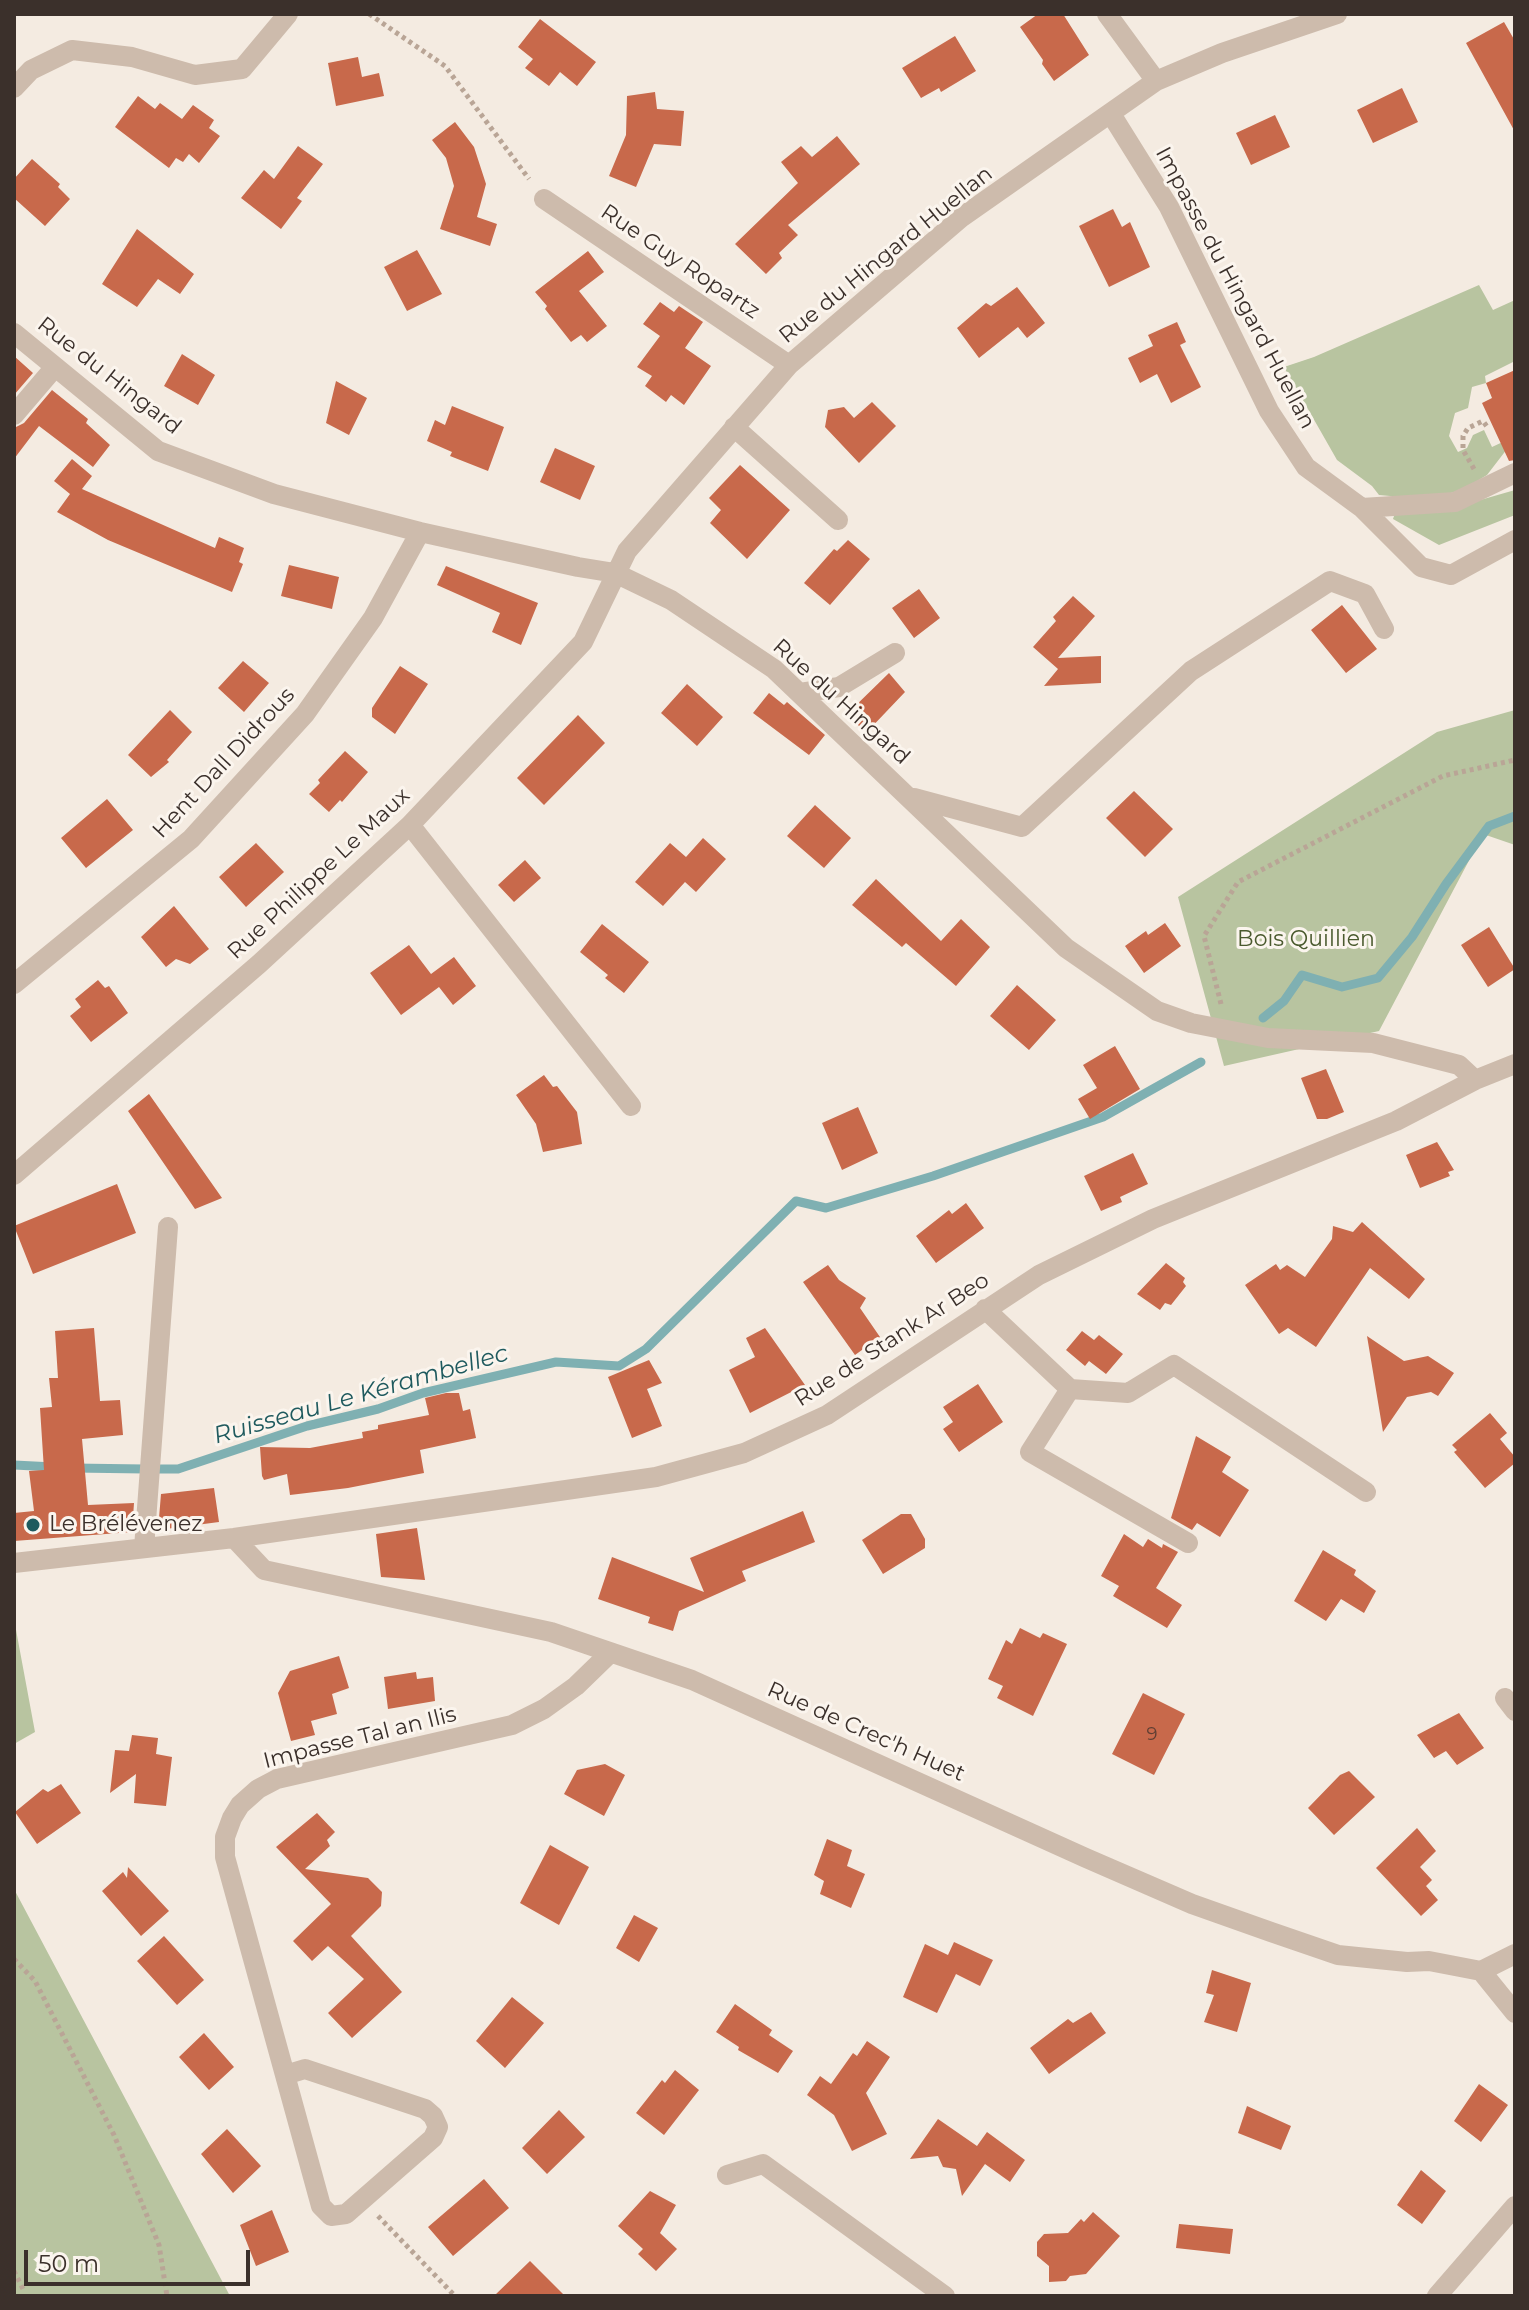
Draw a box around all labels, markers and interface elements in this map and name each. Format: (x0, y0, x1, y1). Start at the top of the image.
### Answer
street label: Impasse du Hingard Huellan (1149, 143, 1321, 433)
street label: Rue du Hingard Huellan (774, 161, 998, 349)
street label: Rue Guy Ropartz (596, 199, 764, 325)
street label: Rue du Hingard (32, 312, 186, 440)
street label: Rue du Hingard (767, 634, 915, 770)
street label: Hent Dall Didrous (147, 682, 301, 844)
street label: Rue Philippe Le Maux (222, 783, 416, 965)
park label: Bois Quillien (1237, 927, 1375, 953)
street label: Rue de Stank Ar Beo (790, 1267, 994, 1413)
water label: Ruisseau Le Kérambellec (210, 1339, 512, 1451)
place label: Le Brélévenez (49, 1512, 202, 1538)
marker: Le Brélévenez (24, 1516, 42, 1534)
street label: Rue de Crec'h Huet (763, 1677, 969, 1787)
street label: Impasse Tal an Ilis (261, 1701, 459, 1775)
house number: 9 (1147, 1724, 1157, 1746)
scale bar (28, 2234, 254, 2284)
text: 50 m (38, 2249, 99, 2278)

